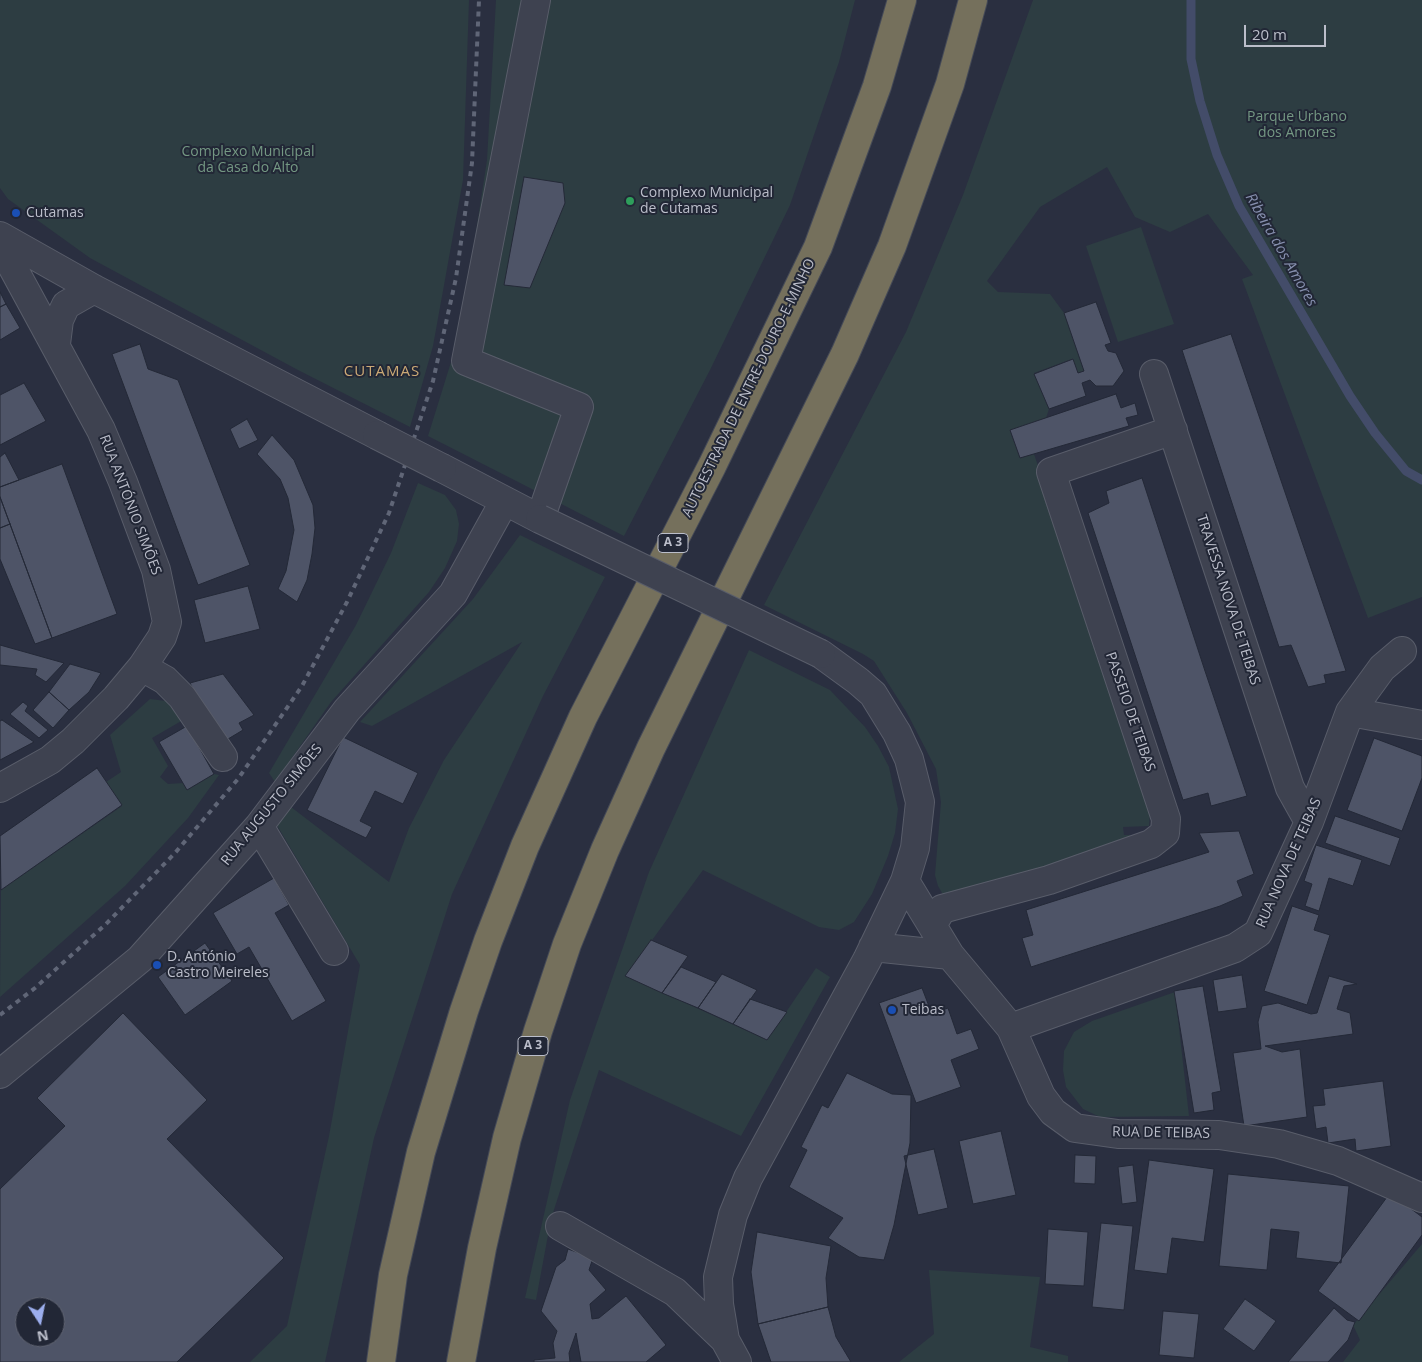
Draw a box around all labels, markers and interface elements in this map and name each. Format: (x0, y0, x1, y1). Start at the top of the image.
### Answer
scale bar (1247, 15, 1330, 47)
text: 20 m (1252, 24, 1287, 44)
park label: Parque Urbano dos Amores (1247, 109, 1347, 142)
park label: Complexo Municipal da Casa do Alto (182, 144, 314, 176)
place label: Complexo Municipal de Cutamas (640, 185, 773, 218)
water label: Ribeira dos Amores (1241, 190, 1321, 310)
marker: Complexo Municipal de Cutamas (624, 195, 636, 207)
place label: Cutamas (26, 205, 84, 221)
marker: Cutamas (10, 207, 22, 219)
street label: AUTOESTRADA DE ENTRE-DOURO-E-MINHO (679, 256, 819, 520)
district label: CUTAMAS (343, 363, 421, 381)
street label: RUA ANTÓNIO SIMÕES (95, 433, 165, 577)
street label: TRAVESSA NOVA DE TEIBAS (1193, 513, 1263, 687)
road number: A 3 (658, 534, 688, 552)
street label: PASSEIO DE TEIBAS (1102, 650, 1158, 774)
street label: RUA AUGUSTO SIMÕES (218, 741, 326, 869)
street label: RUA NOVA DE TEIBAS (1253, 796, 1325, 930)
place label: D. António Castro Meireles (167, 949, 269, 982)
marker: D. António Castro Meireles (151, 959, 163, 971)
place label: Teibas (902, 1002, 944, 1018)
marker: Teibas (886, 1004, 898, 1016)
road number: A 3 (518, 1036, 548, 1056)
street label: RUA DE TEIBAS (1112, 1124, 1210, 1142)
north arrow (15, 1297, 65, 1347)
text: N (35, 1326, 50, 1347)

